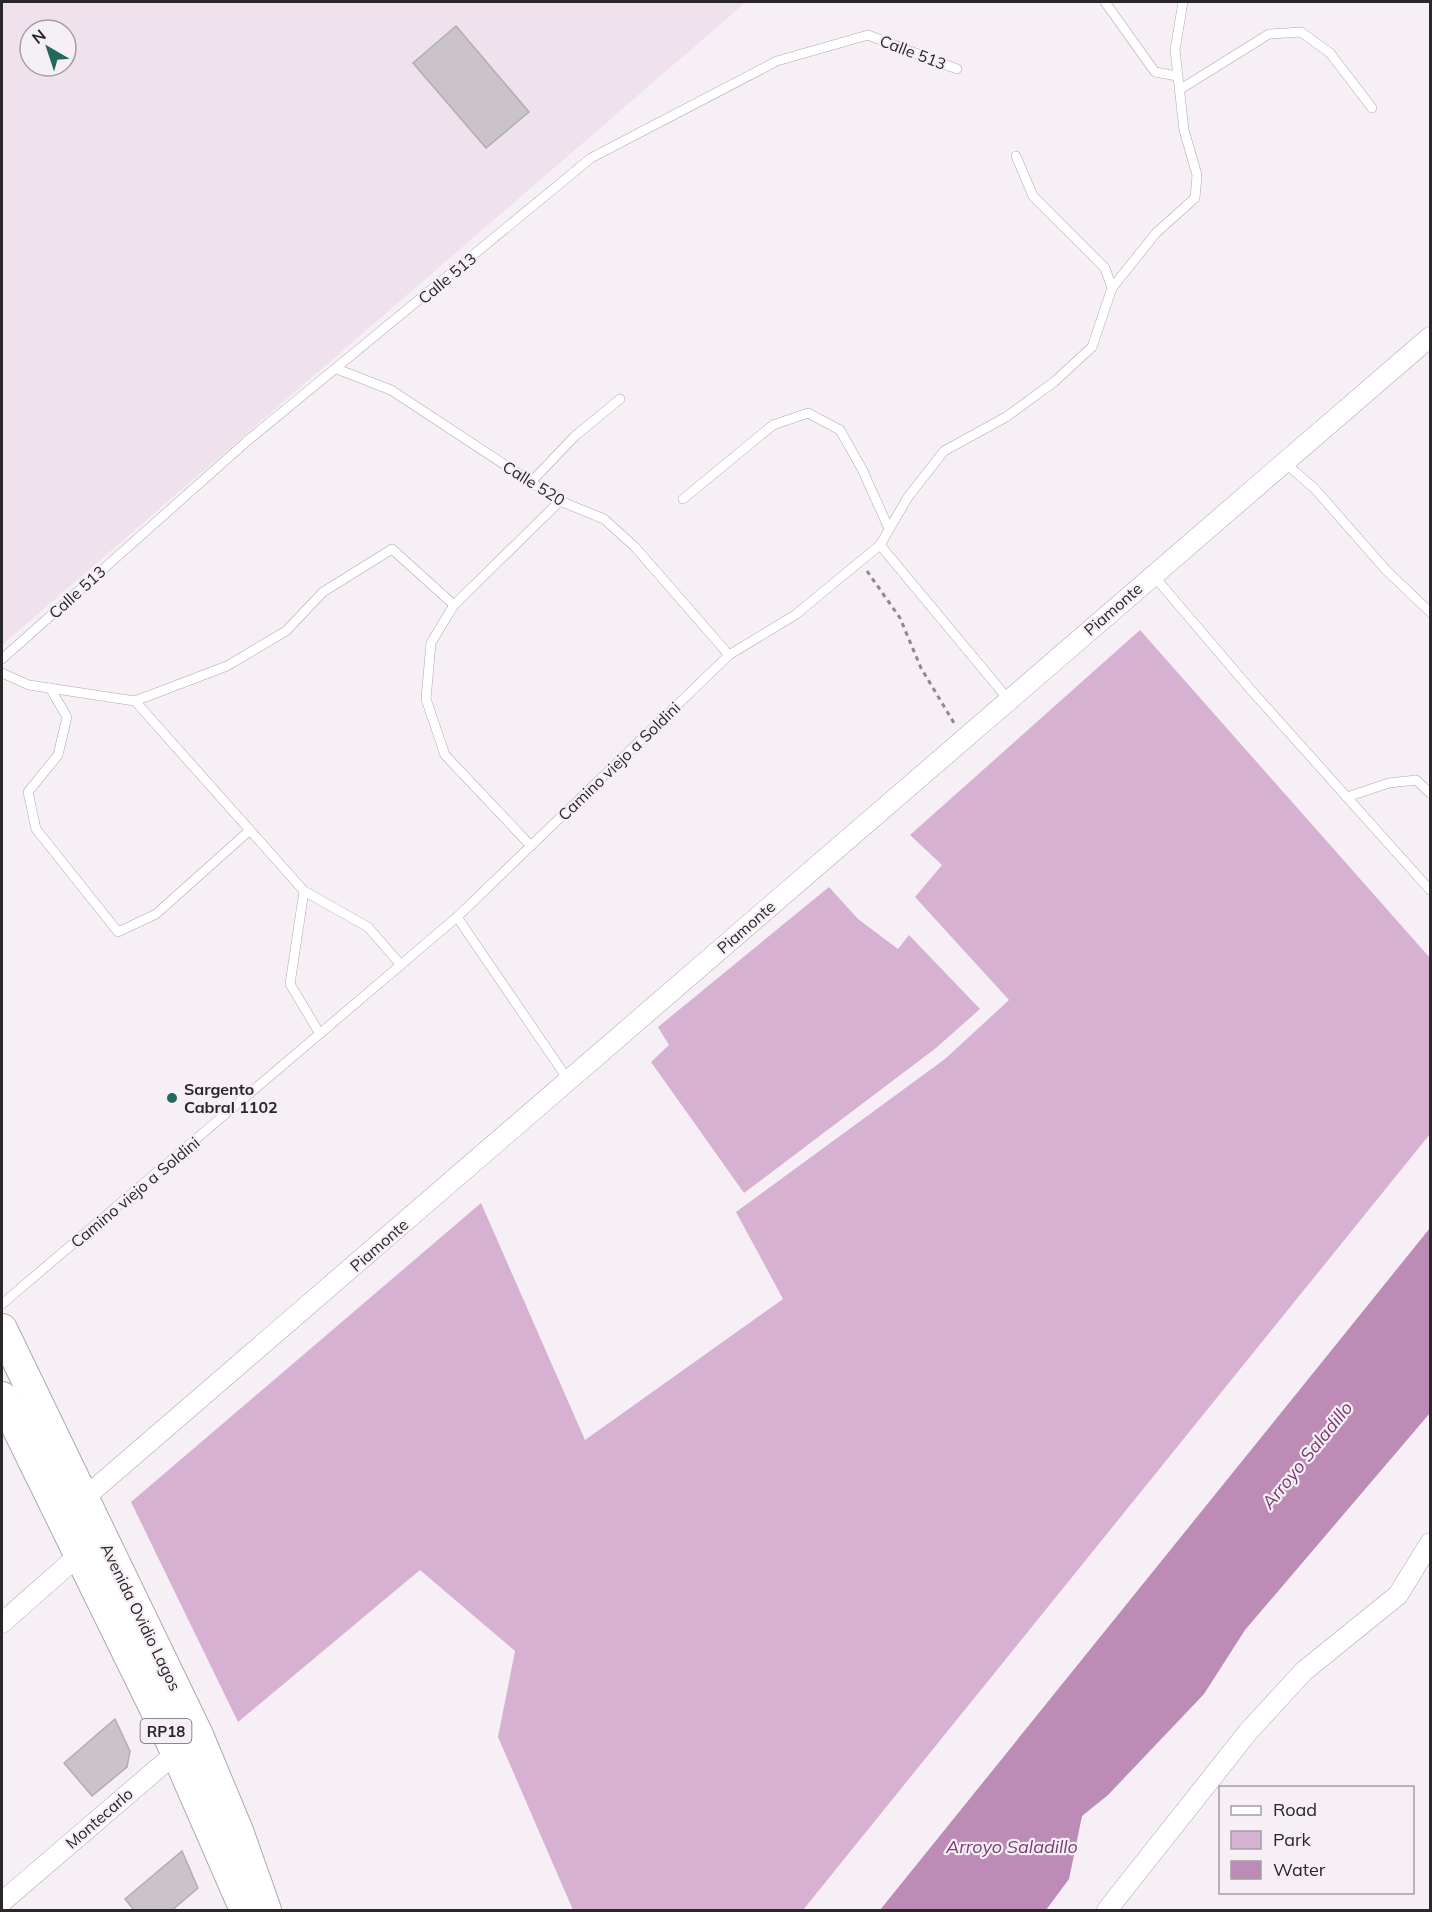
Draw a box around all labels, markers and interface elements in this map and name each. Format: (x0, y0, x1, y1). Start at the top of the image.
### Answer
north arrow (18, 18, 78, 78)
text: N (28, 25, 50, 48)
street label: Calle 513 (877, 30, 949, 74)
street label: Calle 513 (414, 248, 480, 308)
street label: Calle 520 (499, 456, 569, 510)
street label: Calle 513 (44, 561, 110, 623)
street label: Piamonte (1080, 578, 1146, 640)
street label: Camino viejo a Soldini (554, 697, 684, 825)
street label: Piamonte (713, 896, 779, 958)
place label: Sargento Cabral 1102 (184, 1079, 278, 1117)
marker: Sargento Cabral 1102 (165, 1091, 179, 1105)
street label: Camino viejo a Soldini (66, 1132, 204, 1252)
street label: Piamonte (346, 1214, 412, 1276)
water label: Arroyo Saladillo (1256, 1397, 1357, 1514)
street label: Avenida Ovidio Lagos (97, 1540, 185, 1694)
road number: RP18 (140, 1719, 192, 1743)
street label: Montecarlo (61, 1783, 137, 1853)
legend (1219, 1786, 1414, 1894)
text: Road (1273, 1798, 1317, 1821)
text: Park (1273, 1828, 1312, 1851)
water label: Arroyo Saladillo (945, 1835, 1078, 1858)
text: Water (1273, 1858, 1326, 1881)

